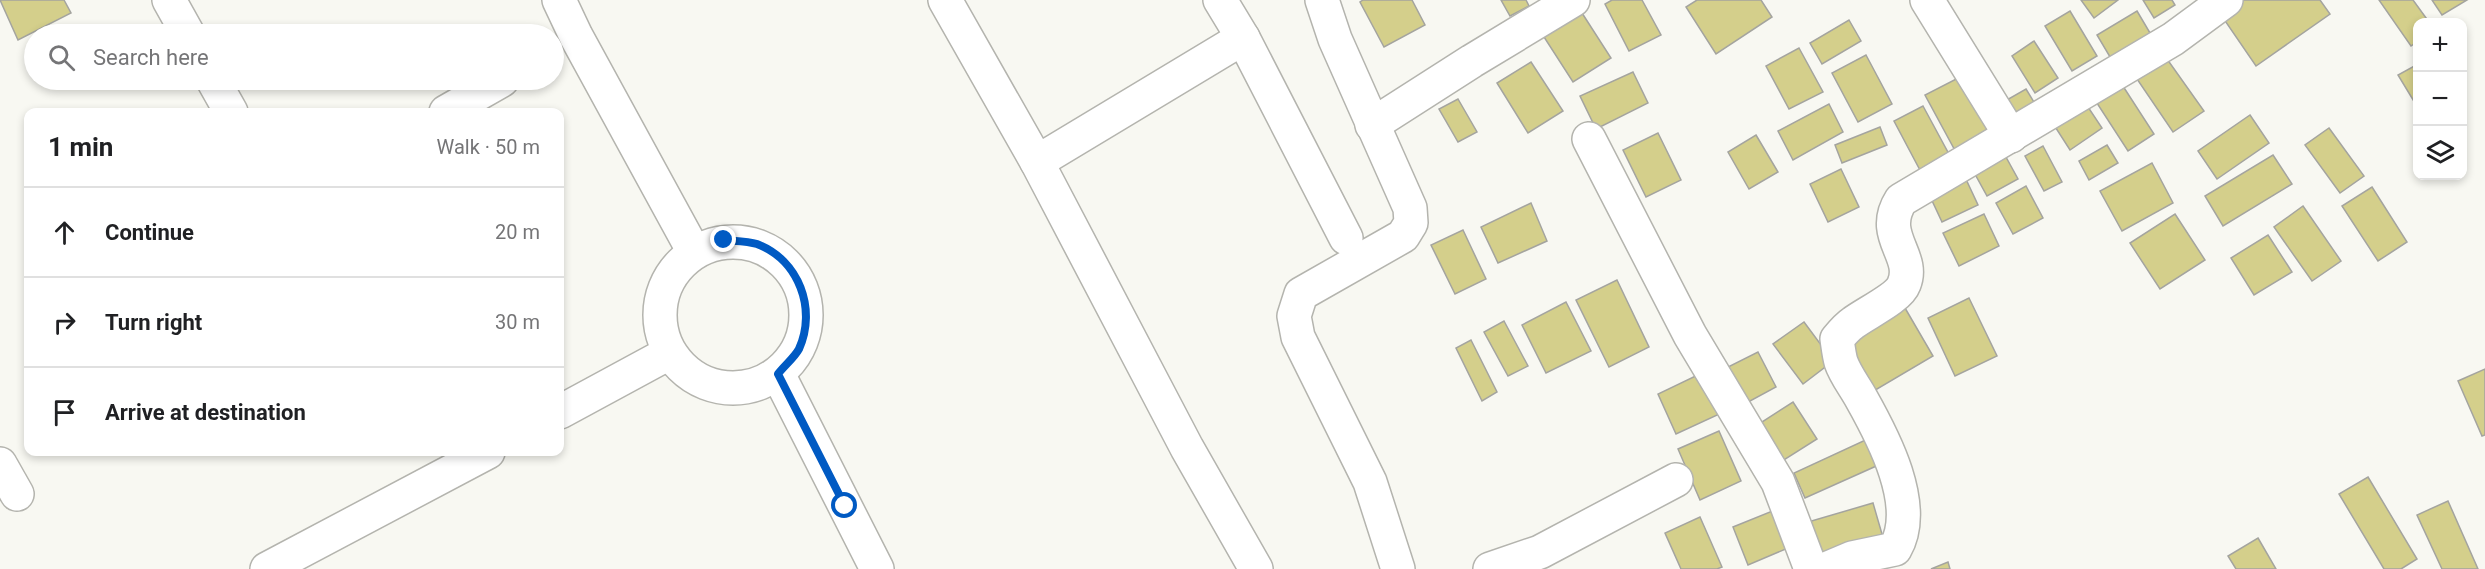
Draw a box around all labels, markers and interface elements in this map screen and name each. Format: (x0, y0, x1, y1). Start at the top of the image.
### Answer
map controls (2413, 18, 2467, 180)
button: + (2413, 18, 2467, 72)
search box (24, 24, 564, 90)
icon: search (45, 41, 78, 74)
text: Search here (93, 45, 209, 70)
button: − (2413, 72, 2467, 126)
button: layers (2413, 126, 2467, 180)
text: 1 min (48, 132, 113, 162)
text: Walk · 50 m (437, 135, 540, 159)
icon: ahead (48, 216, 81, 249)
text: Continue (105, 220, 194, 245)
text: 20 m (495, 220, 540, 244)
route end (710, 226, 736, 252)
icon: right (48, 306, 81, 339)
text: Turn right (105, 310, 202, 335)
text: 30 m (495, 310, 540, 334)
icon: arrive (48, 396, 81, 429)
text: Arrive at destination (105, 400, 306, 425)
route start (831, 492, 857, 518)

